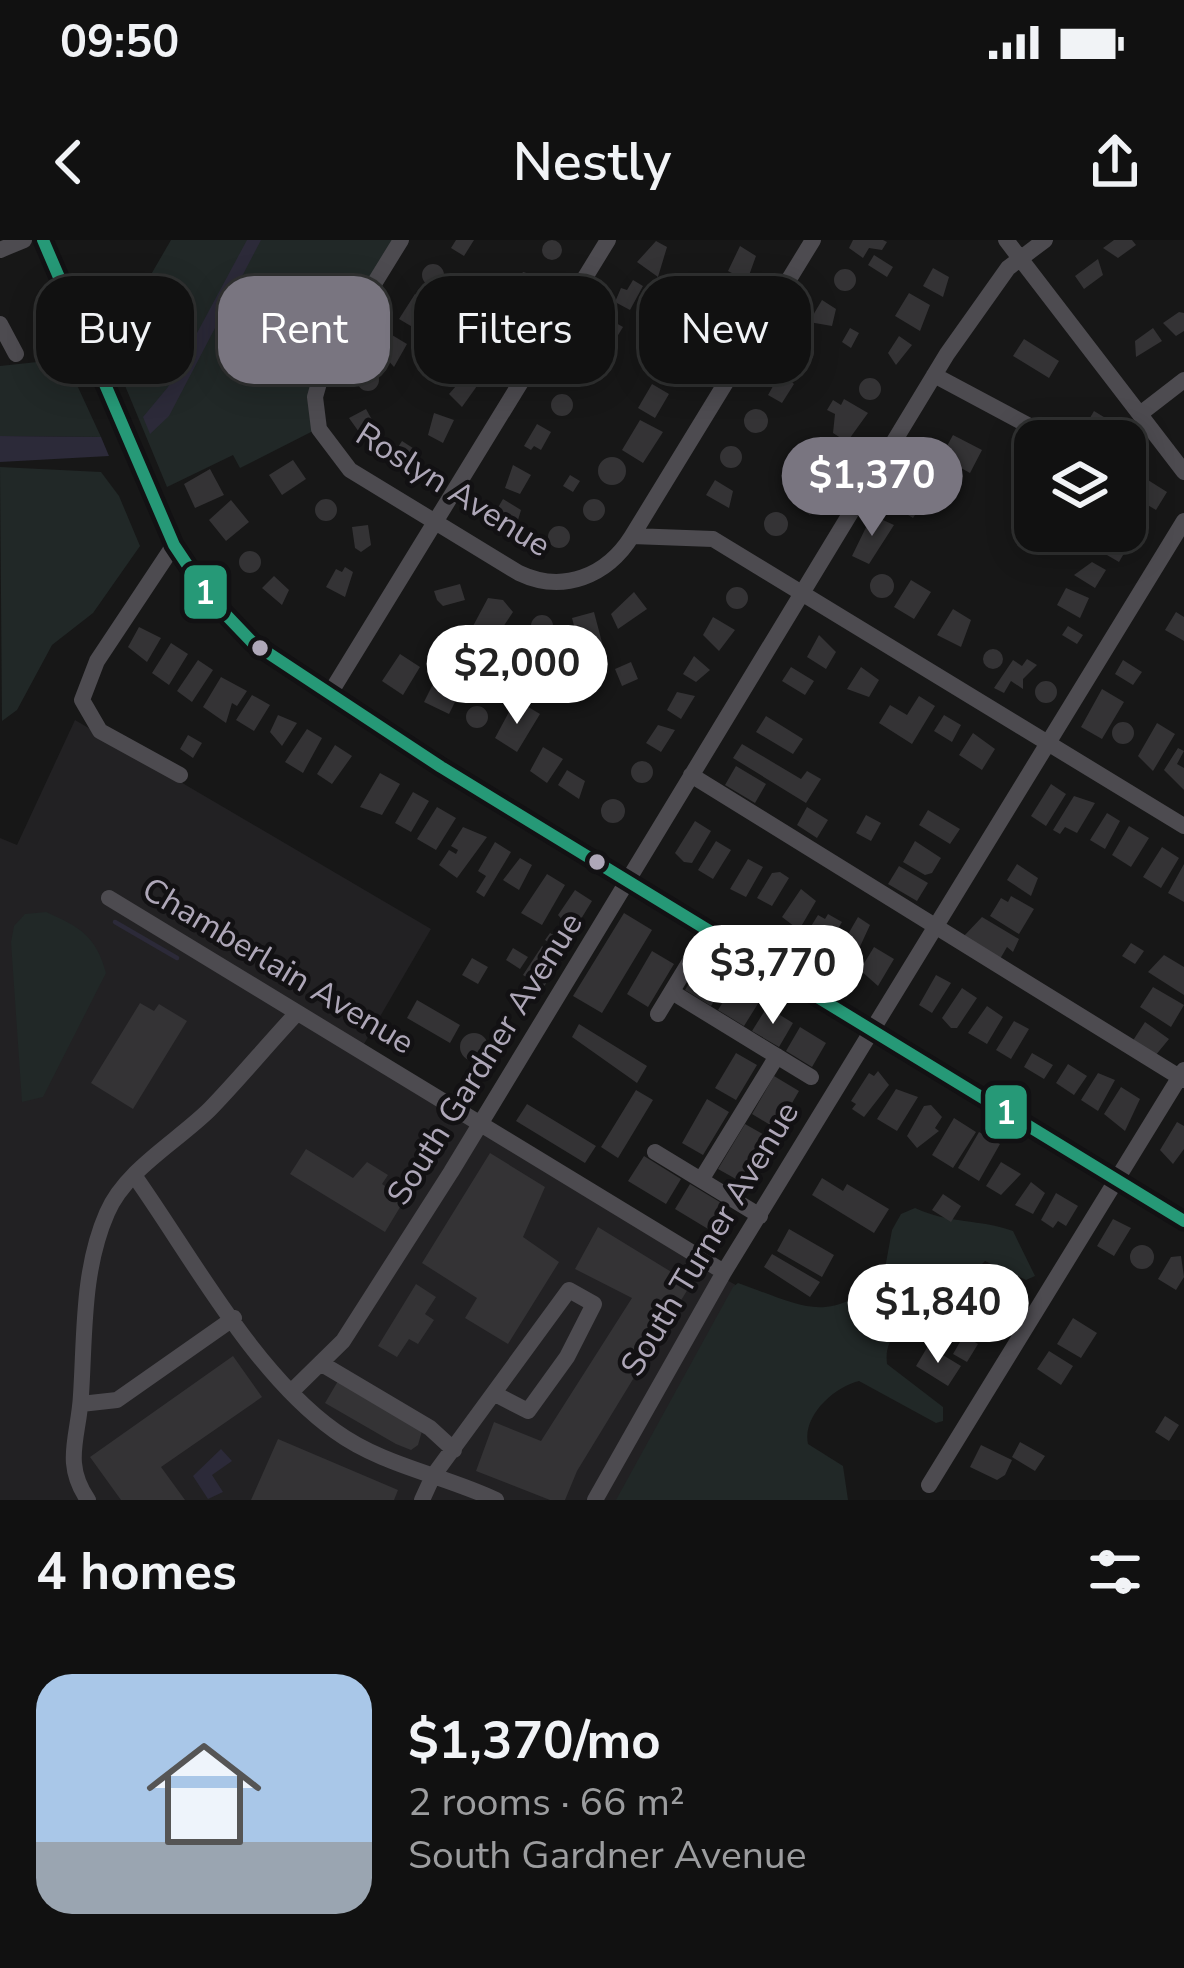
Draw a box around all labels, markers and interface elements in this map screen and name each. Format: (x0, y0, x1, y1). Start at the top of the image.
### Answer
text: 09:50 (60, 12, 179, 73)
text: Nestly (513, 125, 671, 199)
icon: back (36, 129, 102, 195)
icon: share (1082, 129, 1148, 195)
chip: Buy (36, 276, 194, 384)
chip: Rent (218, 276, 390, 384)
chip: Filters (414, 276, 615, 384)
chip: New (639, 276, 811, 384)
street label: Roslyn Avenue (347, 412, 559, 568)
map controls (1014, 420, 1146, 552)
button: layers (1014, 420, 1146, 552)
pin: $1,370 (774, 437, 970, 539)
text: $1,370 (809, 449, 935, 502)
line badge: 1 (182, 563, 229, 621)
text: 1 (195, 571, 215, 616)
pin: $2,000 (419, 625, 615, 727)
unlabelled marker (249, 637, 271, 659)
text: $2,000 (454, 637, 580, 690)
unlabelled marker (586, 851, 608, 873)
street label: Chamberlain Avenue (134, 867, 422, 1065)
street label: South Gardner Avenue (377, 904, 593, 1214)
pin: $3,770 (675, 925, 871, 1027)
text: $3,770 (710, 937, 836, 990)
line badge: 1 (983, 1083, 1029, 1141)
text: 1 (996, 1091, 1016, 1136)
street label: South Turner Avenue (610, 1093, 810, 1385)
pin: $1,840 (840, 1264, 1036, 1366)
text: $1,840 (875, 1276, 1001, 1329)
text: 4 homes (36, 1537, 237, 1607)
icon: filters (1082, 1539, 1148, 1605)
text: $1,370/mo (408, 1706, 661, 1776)
icon: home (132, 1722, 276, 1866)
text: 2 rooms · 66 m² (408, 1776, 685, 1829)
text: South Gardner Avenue (408, 1829, 806, 1882)

